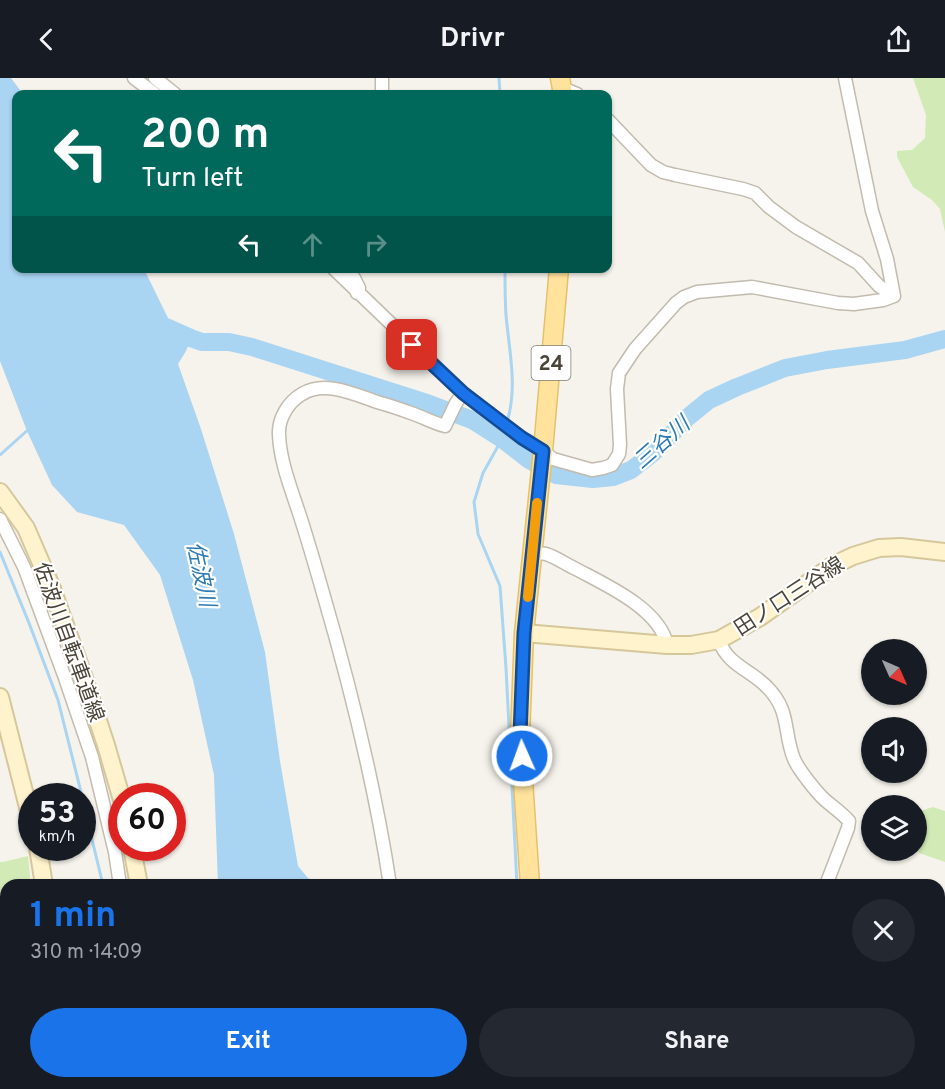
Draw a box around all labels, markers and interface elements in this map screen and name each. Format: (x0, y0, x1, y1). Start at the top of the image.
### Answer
text: Drivr (440, 22, 505, 56)
icon: back (30, 23, 63, 56)
icon: share (882, 23, 915, 56)
text: 200 m (141, 110, 269, 163)
icon: left (42, 114, 120, 192)
text: Turn left (141, 162, 243, 196)
icon: left (233, 228, 266, 261)
icon: ahead (296, 228, 329, 261)
icon: right (359, 228, 392, 261)
pin (386, 319, 437, 370)
icon: arrive (395, 328, 428, 361)
road number: 24 (532, 346, 570, 380)
water label: 三谷川 (629, 411, 698, 476)
water label: 佐波川 (179, 539, 220, 612)
street label: 田ノ口三谷線 (730, 552, 850, 643)
street label: 佐波川自転車道線 (26, 559, 109, 726)
north arrow (861, 639, 927, 705)
map controls (861, 639, 927, 861)
button: sound (861, 717, 927, 783)
position arrow (490, 724, 554, 788)
speed limit sign: 60 (108, 783, 186, 861)
button: layers (861, 795, 927, 861)
text: 53 (39, 796, 75, 833)
text: km/h (39, 828, 75, 847)
text: 1 min (30, 894, 116, 940)
button: close (852, 899, 915, 962)
text: 310 m · 14:09 (30, 940, 142, 966)
button: Exit (30, 1008, 467, 1077)
button: Share (479, 1008, 915, 1077)

